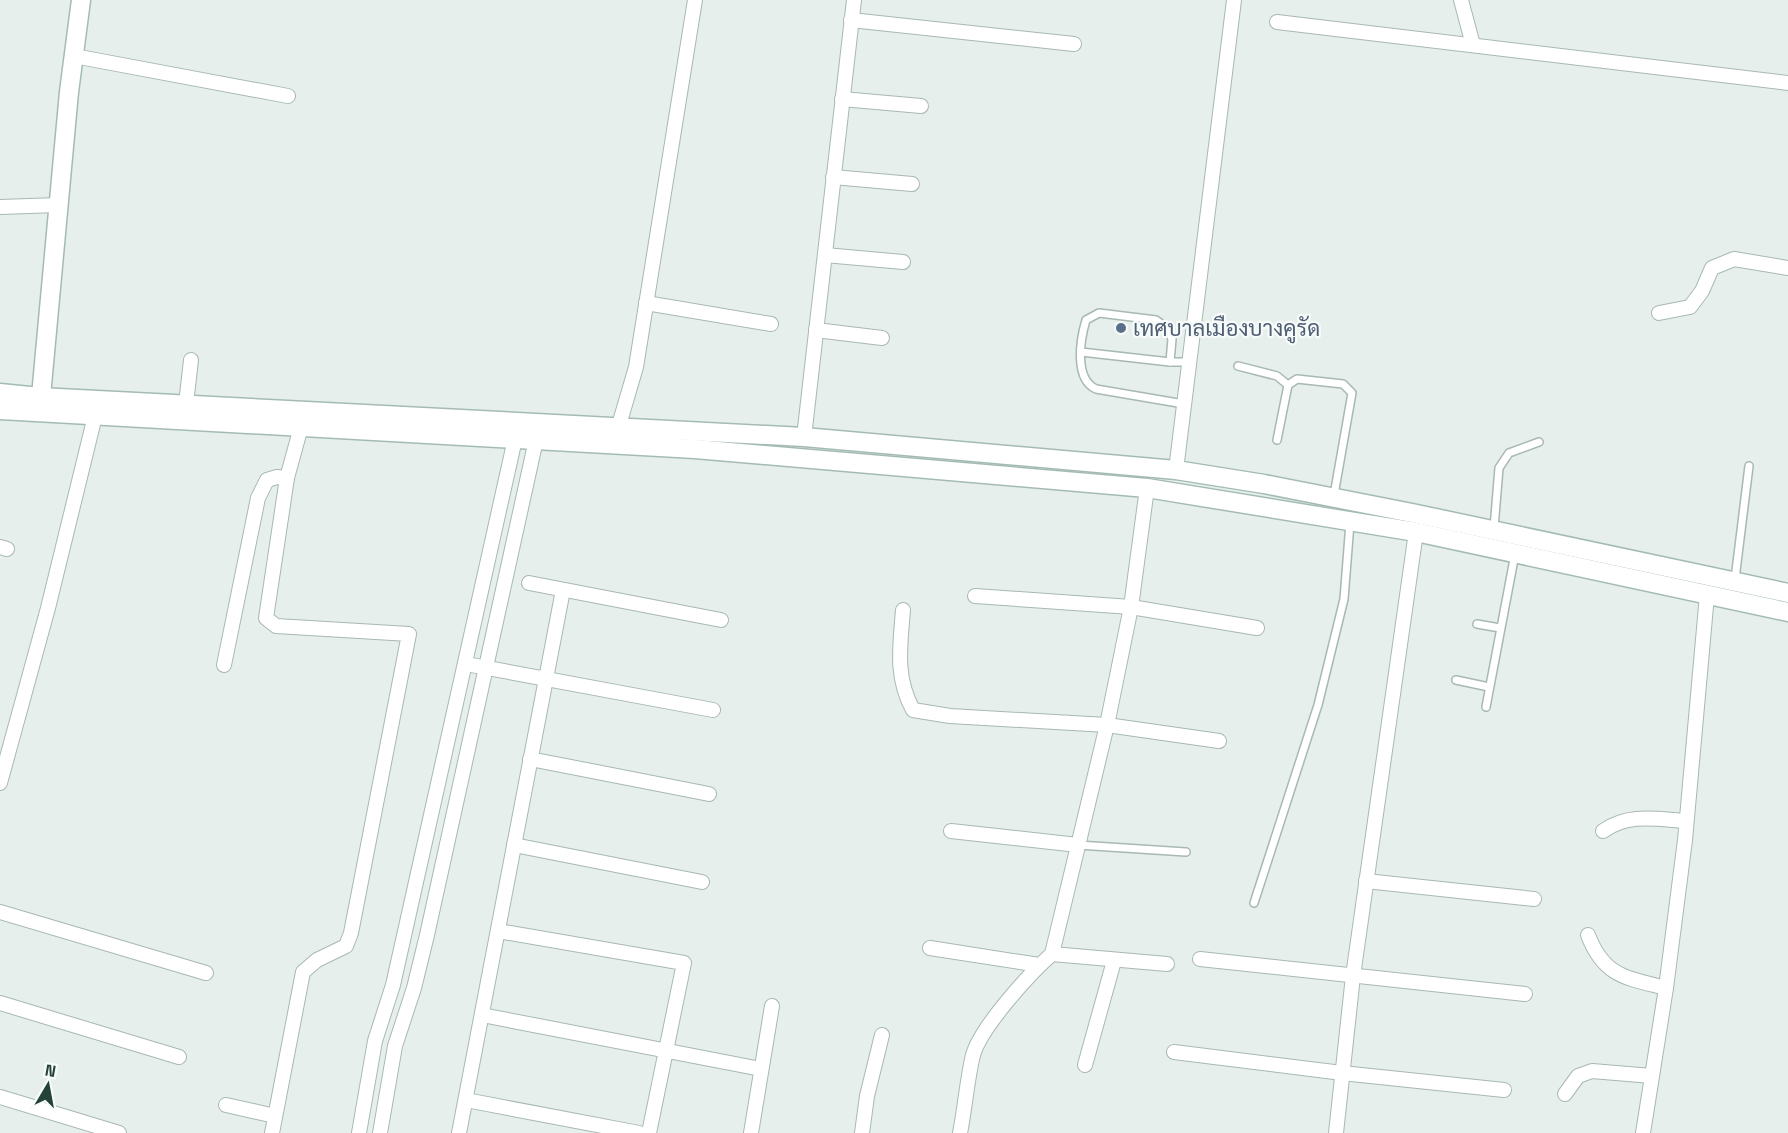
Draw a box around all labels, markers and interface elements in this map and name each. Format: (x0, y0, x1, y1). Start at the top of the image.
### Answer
place label: เทศบาลเมืองบางคูรัด (1133, 314, 1320, 344)
marker: เทศบาลเมืองบางคูรัด (1114, 321, 1128, 335)
north arrow (18, 1055, 78, 1115)
text: N (43, 1059, 58, 1082)

